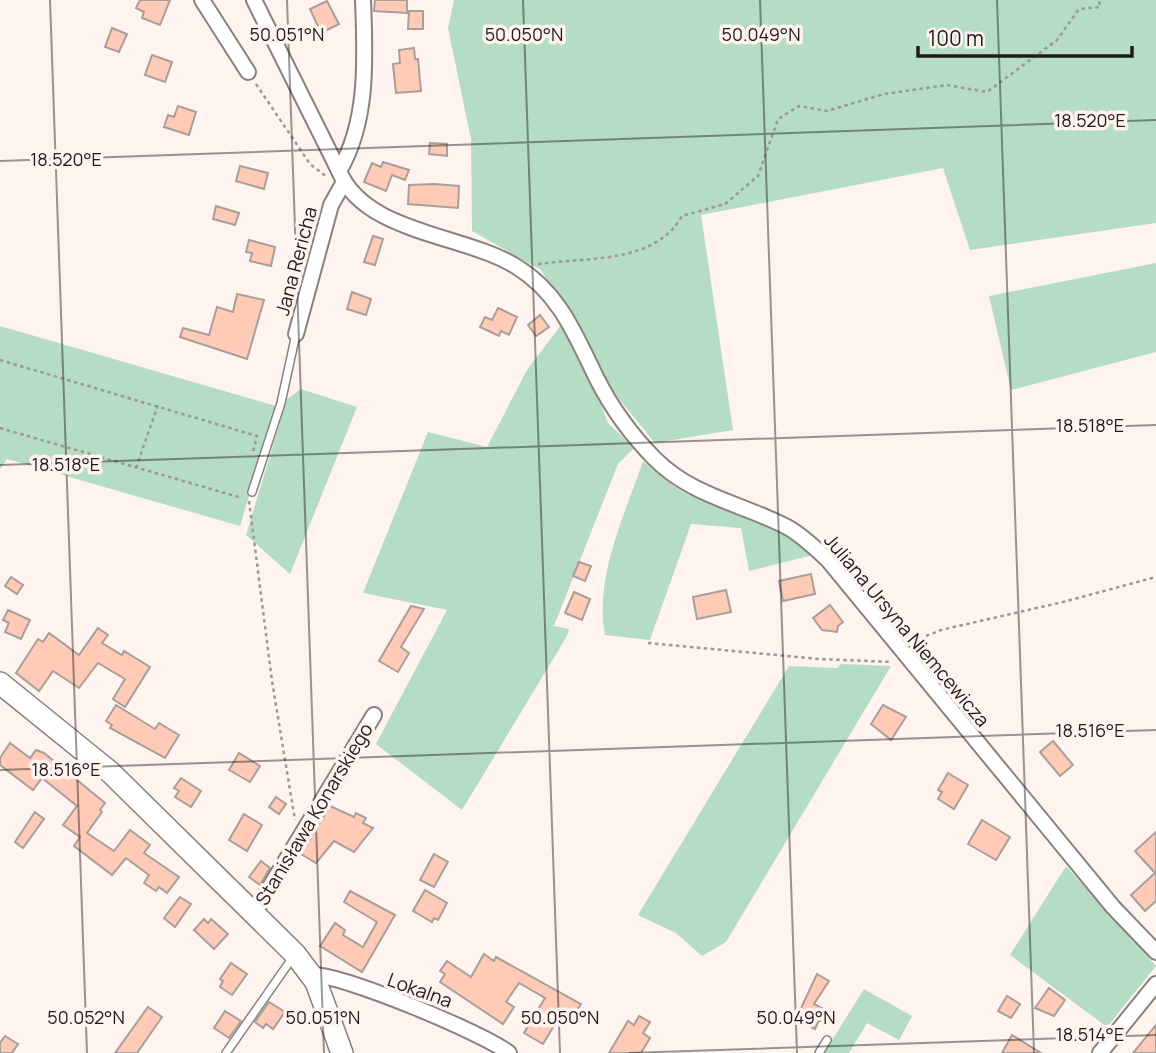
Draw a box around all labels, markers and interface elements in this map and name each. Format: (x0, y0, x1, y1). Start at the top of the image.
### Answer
scale bar (918, 14, 1132, 58)
text: 50.051°N (250, 22, 324, 46)
text: 50.050°N (485, 22, 563, 46)
text: 50.049°N (722, 22, 800, 46)
text: 100 m (928, 24, 984, 52)
text: 18.520°E (1054, 108, 1126, 132)
text: 18.520°E (30, 147, 102, 171)
street label: Jana Rericha (269, 204, 323, 318)
text: 18.518°E (1056, 413, 1124, 437)
text: 18.518°E (32, 452, 100, 476)
street label: Juliana Ursyna Niemcewicza (818, 528, 996, 732)
street label: Stanisława Konarskiego (249, 718, 379, 910)
text: 18.516°E (1056, 718, 1124, 742)
text: 18.516°E (32, 757, 100, 781)
street label: Lokalna (384, 966, 456, 1014)
text: 50.052°N (47, 1005, 125, 1029)
text: 50.051°N (286, 1005, 360, 1029)
text: 50.050°N (521, 1005, 599, 1029)
text: 50.049°N (757, 1005, 835, 1029)
text: 18.514°E (1056, 1022, 1124, 1046)

